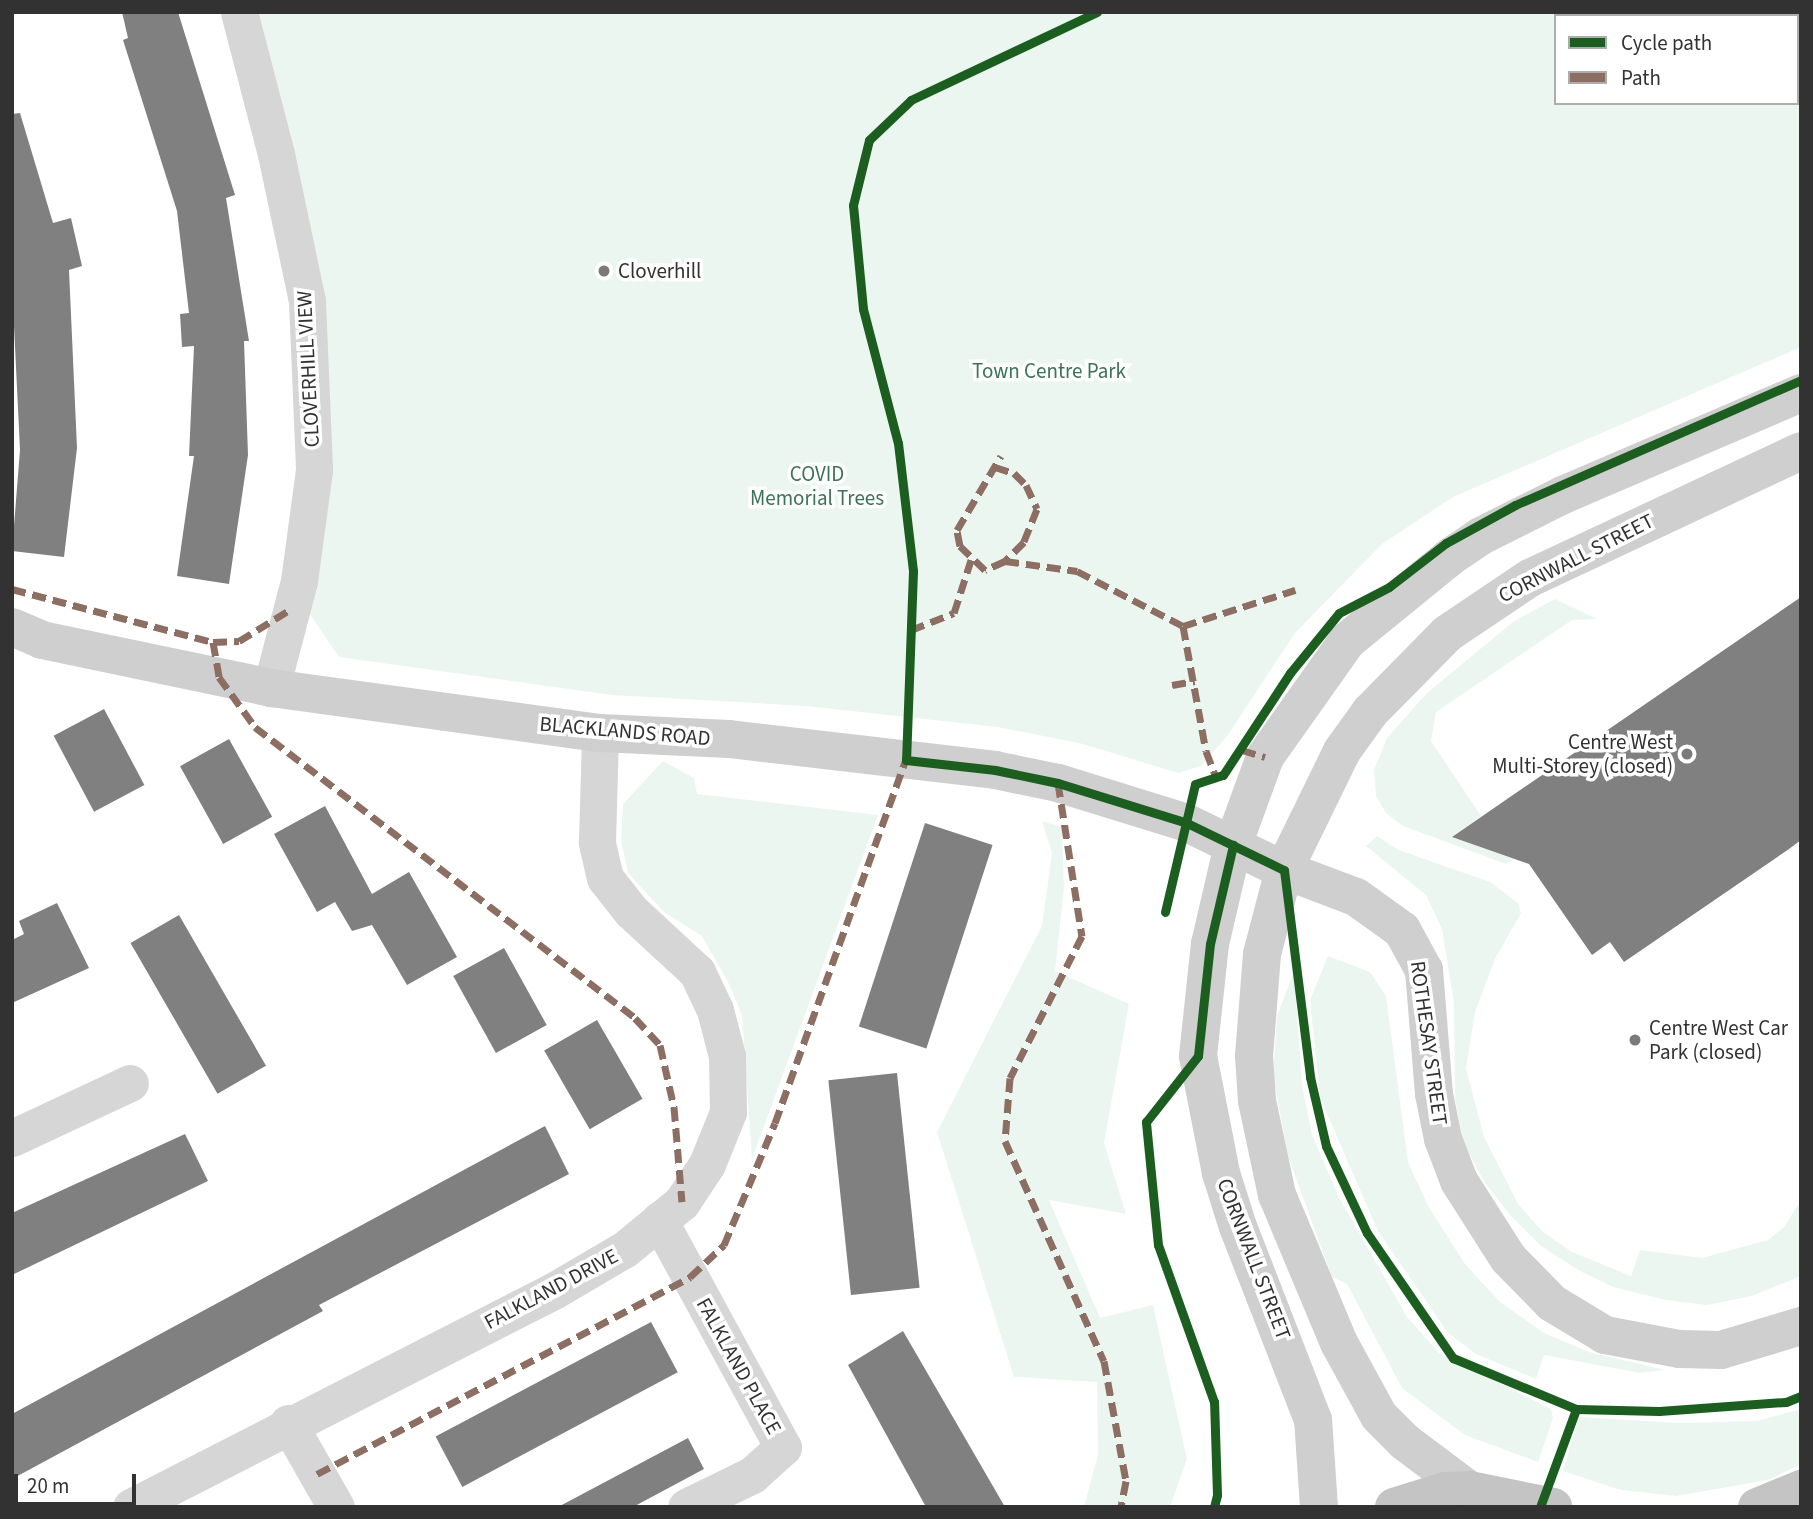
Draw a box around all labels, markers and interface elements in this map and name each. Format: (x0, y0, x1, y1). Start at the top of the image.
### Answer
legend (1554, 14, 1799, 105)
text: Cycle path (1621, 28, 1712, 58)
text: Path (1621, 63, 1661, 93)
place label: Cloverhill (618, 258, 701, 284)
marker: Cloverhill (596, 263, 612, 279)
street label: CLOVERHILL VIEW (291, 290, 325, 448)
park label: Town Centre Park (972, 358, 1126, 384)
park label: COVID Memorial Trees (750, 461, 884, 511)
street label: CORNWALL STREET (1494, 508, 1658, 608)
street label: BLACKLANDS ROAD (538, 711, 712, 751)
place label: Centre West Multi-Storey (closed) (1492, 729, 1673, 779)
marker: Centre West Multi-Storey (closed) (1679, 746, 1695, 762)
street label: ROTHESAY STREET (1405, 959, 1453, 1127)
place label: Centre West Car Park (closed) (1649, 1015, 1788, 1065)
marker: Centre West Car Park (closed) (1627, 1032, 1643, 1048)
street label: CORNWALL STREET (1212, 1175, 1296, 1343)
street label: FALKLAND DRIVE (480, 1243, 622, 1335)
street label: FALKLAND PLACE (691, 1293, 787, 1439)
scale bar (18, 1460, 140, 1504)
text: 20 m (27, 1471, 69, 1501)

